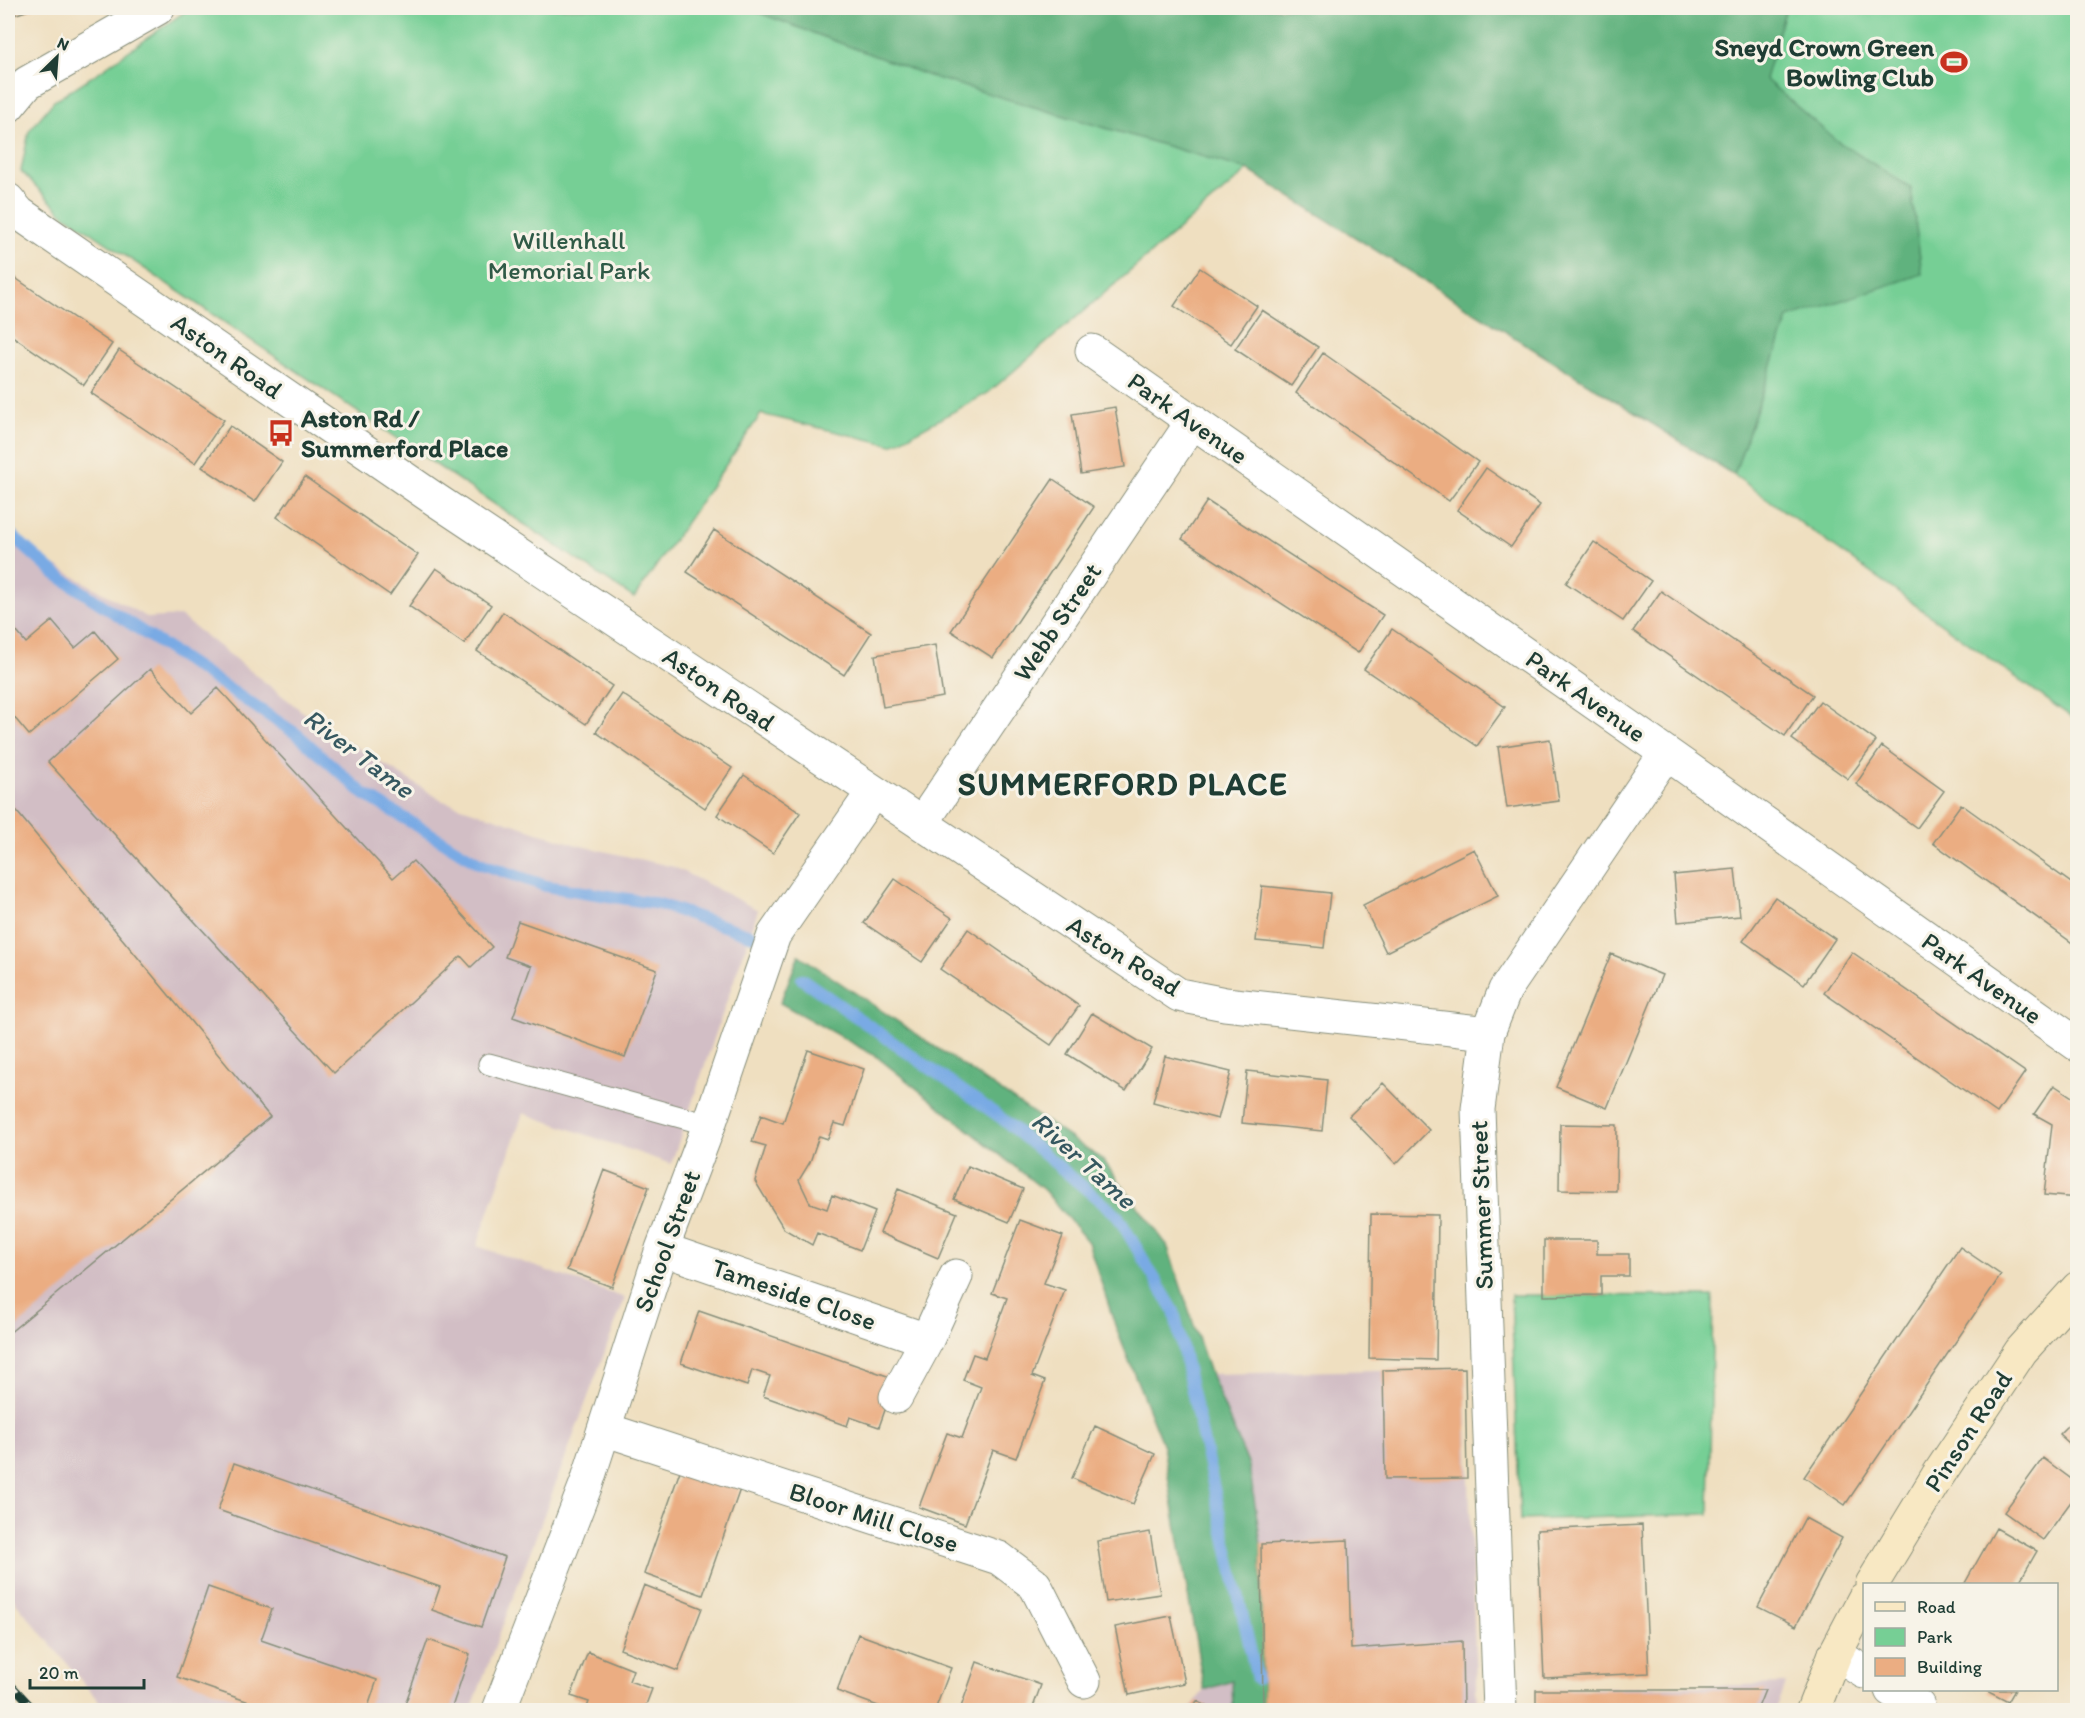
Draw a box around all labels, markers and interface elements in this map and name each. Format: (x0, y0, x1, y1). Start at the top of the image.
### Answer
north arrow (27, 27, 87, 87)
place label: Sneyd Crown Green Bowling Club (1715, 31, 1934, 93)
text: N (54, 33, 72, 55)
sports icon: Sneyd Crown Green Bowling Club (1939, 47, 1969, 77)
park label: Willenhall Memorial Park (488, 224, 650, 286)
street label: Aston Road (165, 306, 289, 406)
street label: Park Avenue (1122, 365, 1254, 471)
place label: Aston Rd / Summerford Place (300, 402, 508, 464)
bus stop icon: Aston Rd / Summerford Place (266, 418, 296, 448)
street label: Webb Street (1006, 557, 1108, 687)
street label: Aston Road (657, 640, 782, 739)
street label: Park Avenue (1520, 643, 1652, 749)
water label: River Tame (297, 701, 422, 806)
district label: SUMMERFORD PLACE (958, 765, 1288, 803)
street label: Aston Road (1061, 908, 1188, 1004)
street label: Park Avenue (1916, 925, 2048, 1031)
water label: River Tame (1025, 1104, 1144, 1216)
street label: Summer Street (1462, 1120, 1500, 1290)
street label: School Street (627, 1165, 708, 1316)
street label: Tameside Close (708, 1251, 880, 1337)
street label: Pinson Road (1917, 1364, 2019, 1498)
street label: Bloor Mill Close (785, 1475, 963, 1559)
legend (1863, 1583, 2058, 1691)
text: Road (1917, 1596, 1956, 1618)
text: Park (1917, 1626, 1952, 1648)
scale bar (30, 1652, 144, 1690)
text: Building (1917, 1656, 1983, 1678)
text: 20 m (39, 1662, 79, 1684)

